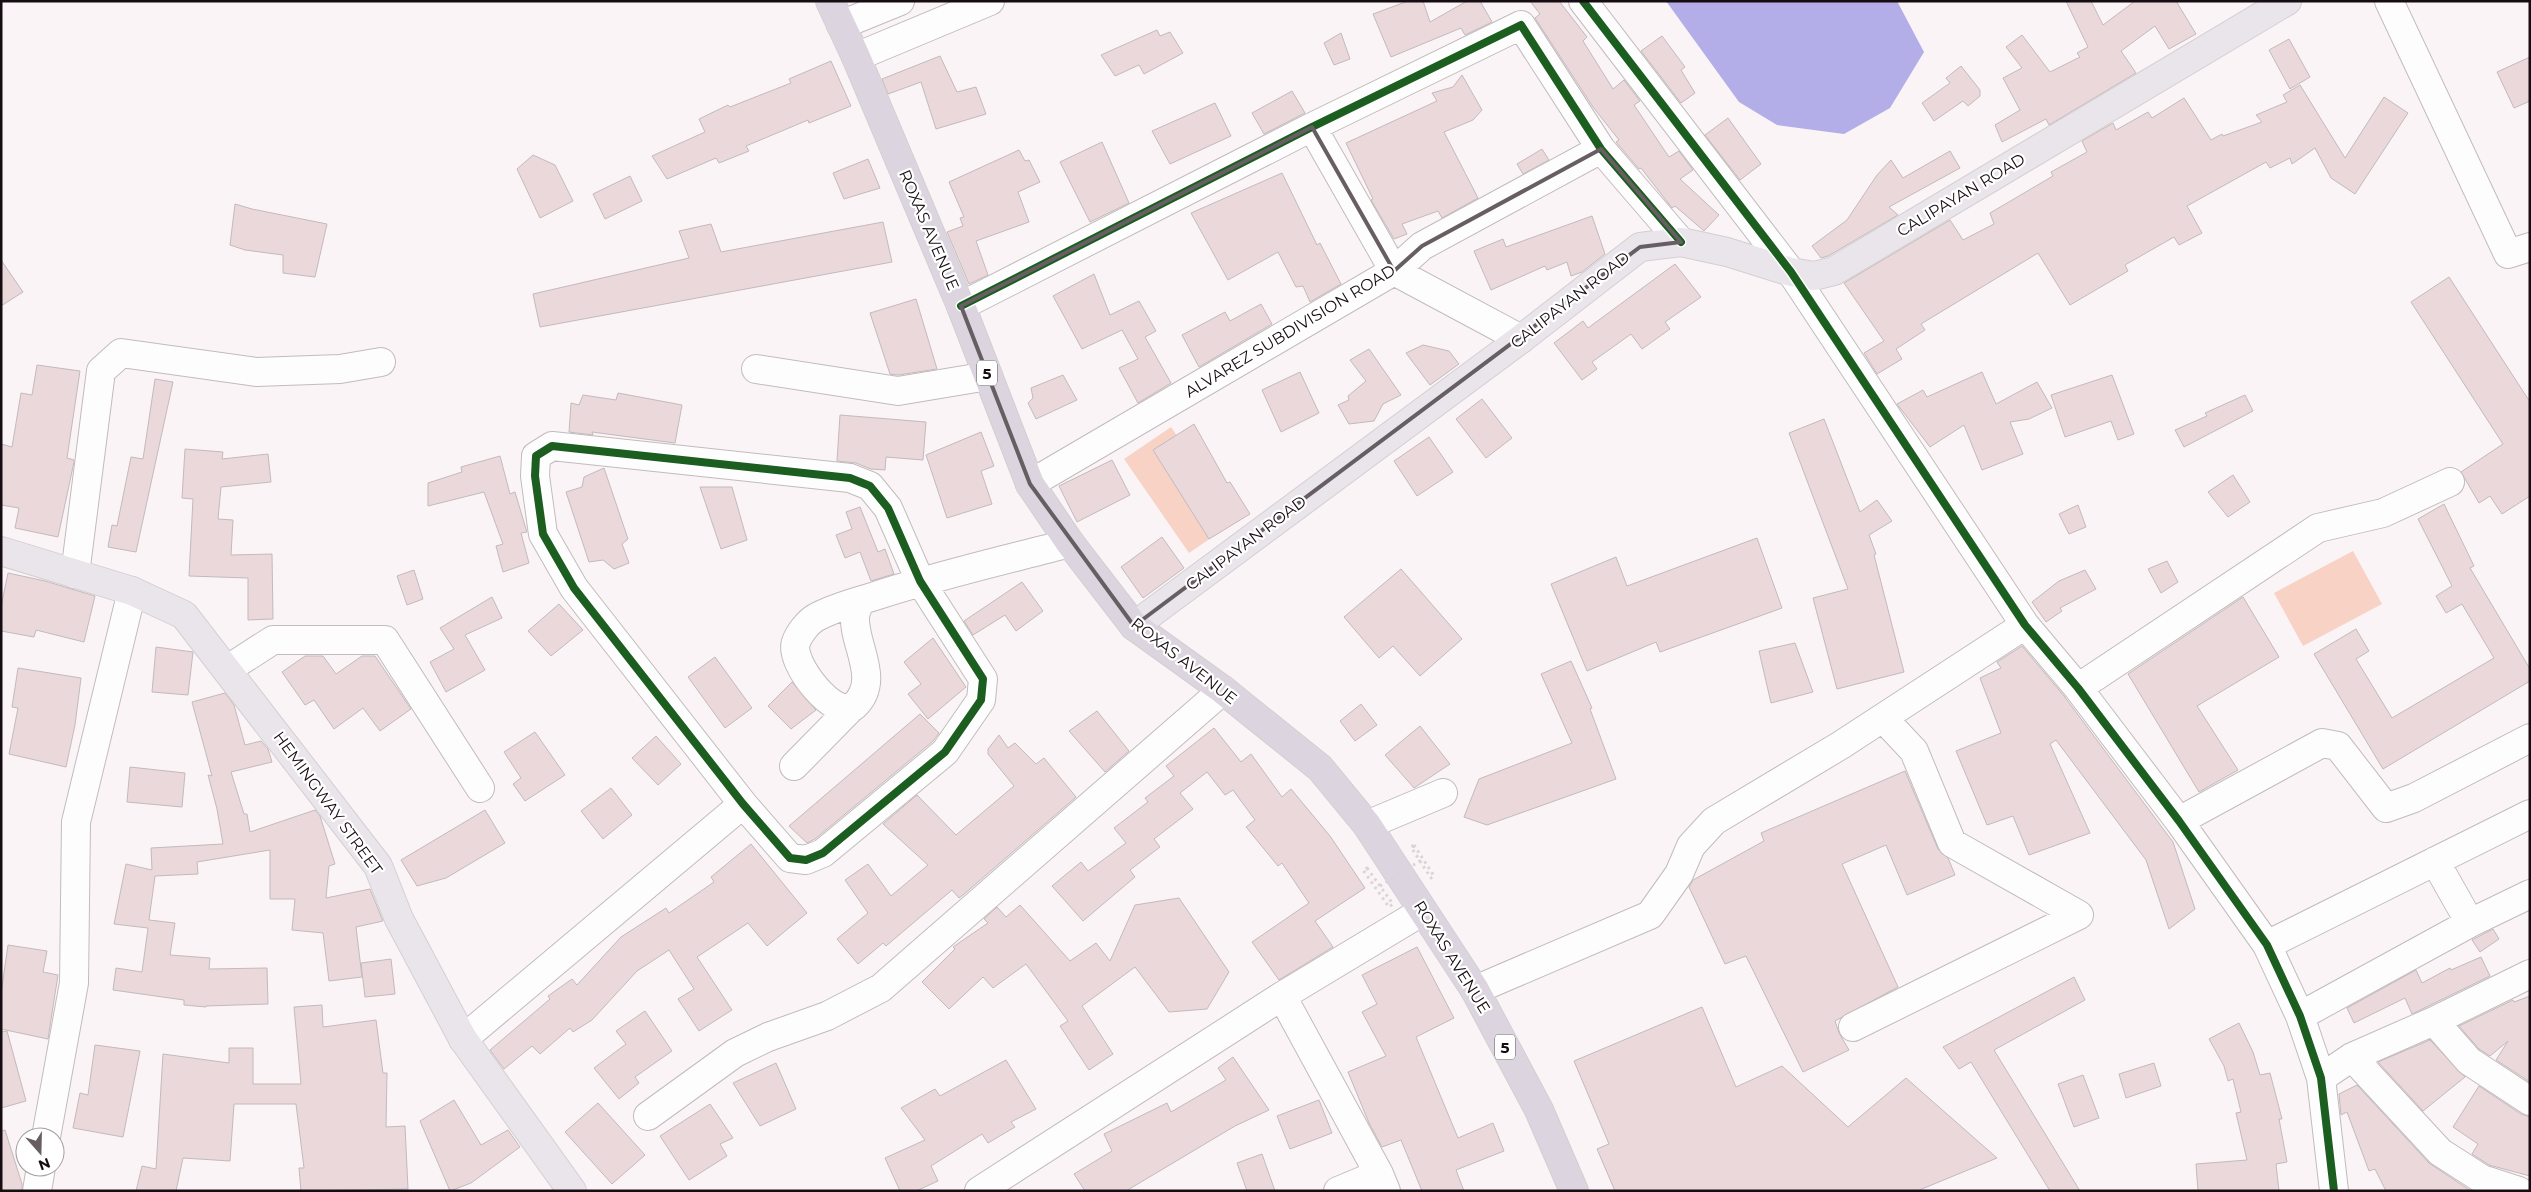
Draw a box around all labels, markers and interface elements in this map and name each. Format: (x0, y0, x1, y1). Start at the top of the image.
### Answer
street label: CALIPAYAN ROAD (1894, 149, 2028, 241)
street label: ROXAS AVENUE (895, 167, 963, 293)
street label: CALIPAYAN ROAD (1507, 248, 1633, 352)
street label: ALVAREZ SUBDIVISION ROAD (1181, 261, 1399, 401)
road number: 5 (977, 360, 997, 386)
street label: CALIPAYAN ROAD (1182, 492, 1310, 594)
street label: ROXAS AVENUE (1127, 614, 1241, 708)
street label: HEMINGWAY STREET (270, 728, 387, 879)
street label: ROXAS AVENUE (1410, 897, 1494, 1017)
road number: 5 (1495, 1034, 1515, 1060)
north arrow (15, 1127, 65, 1177)
text: N (36, 1154, 53, 1175)

